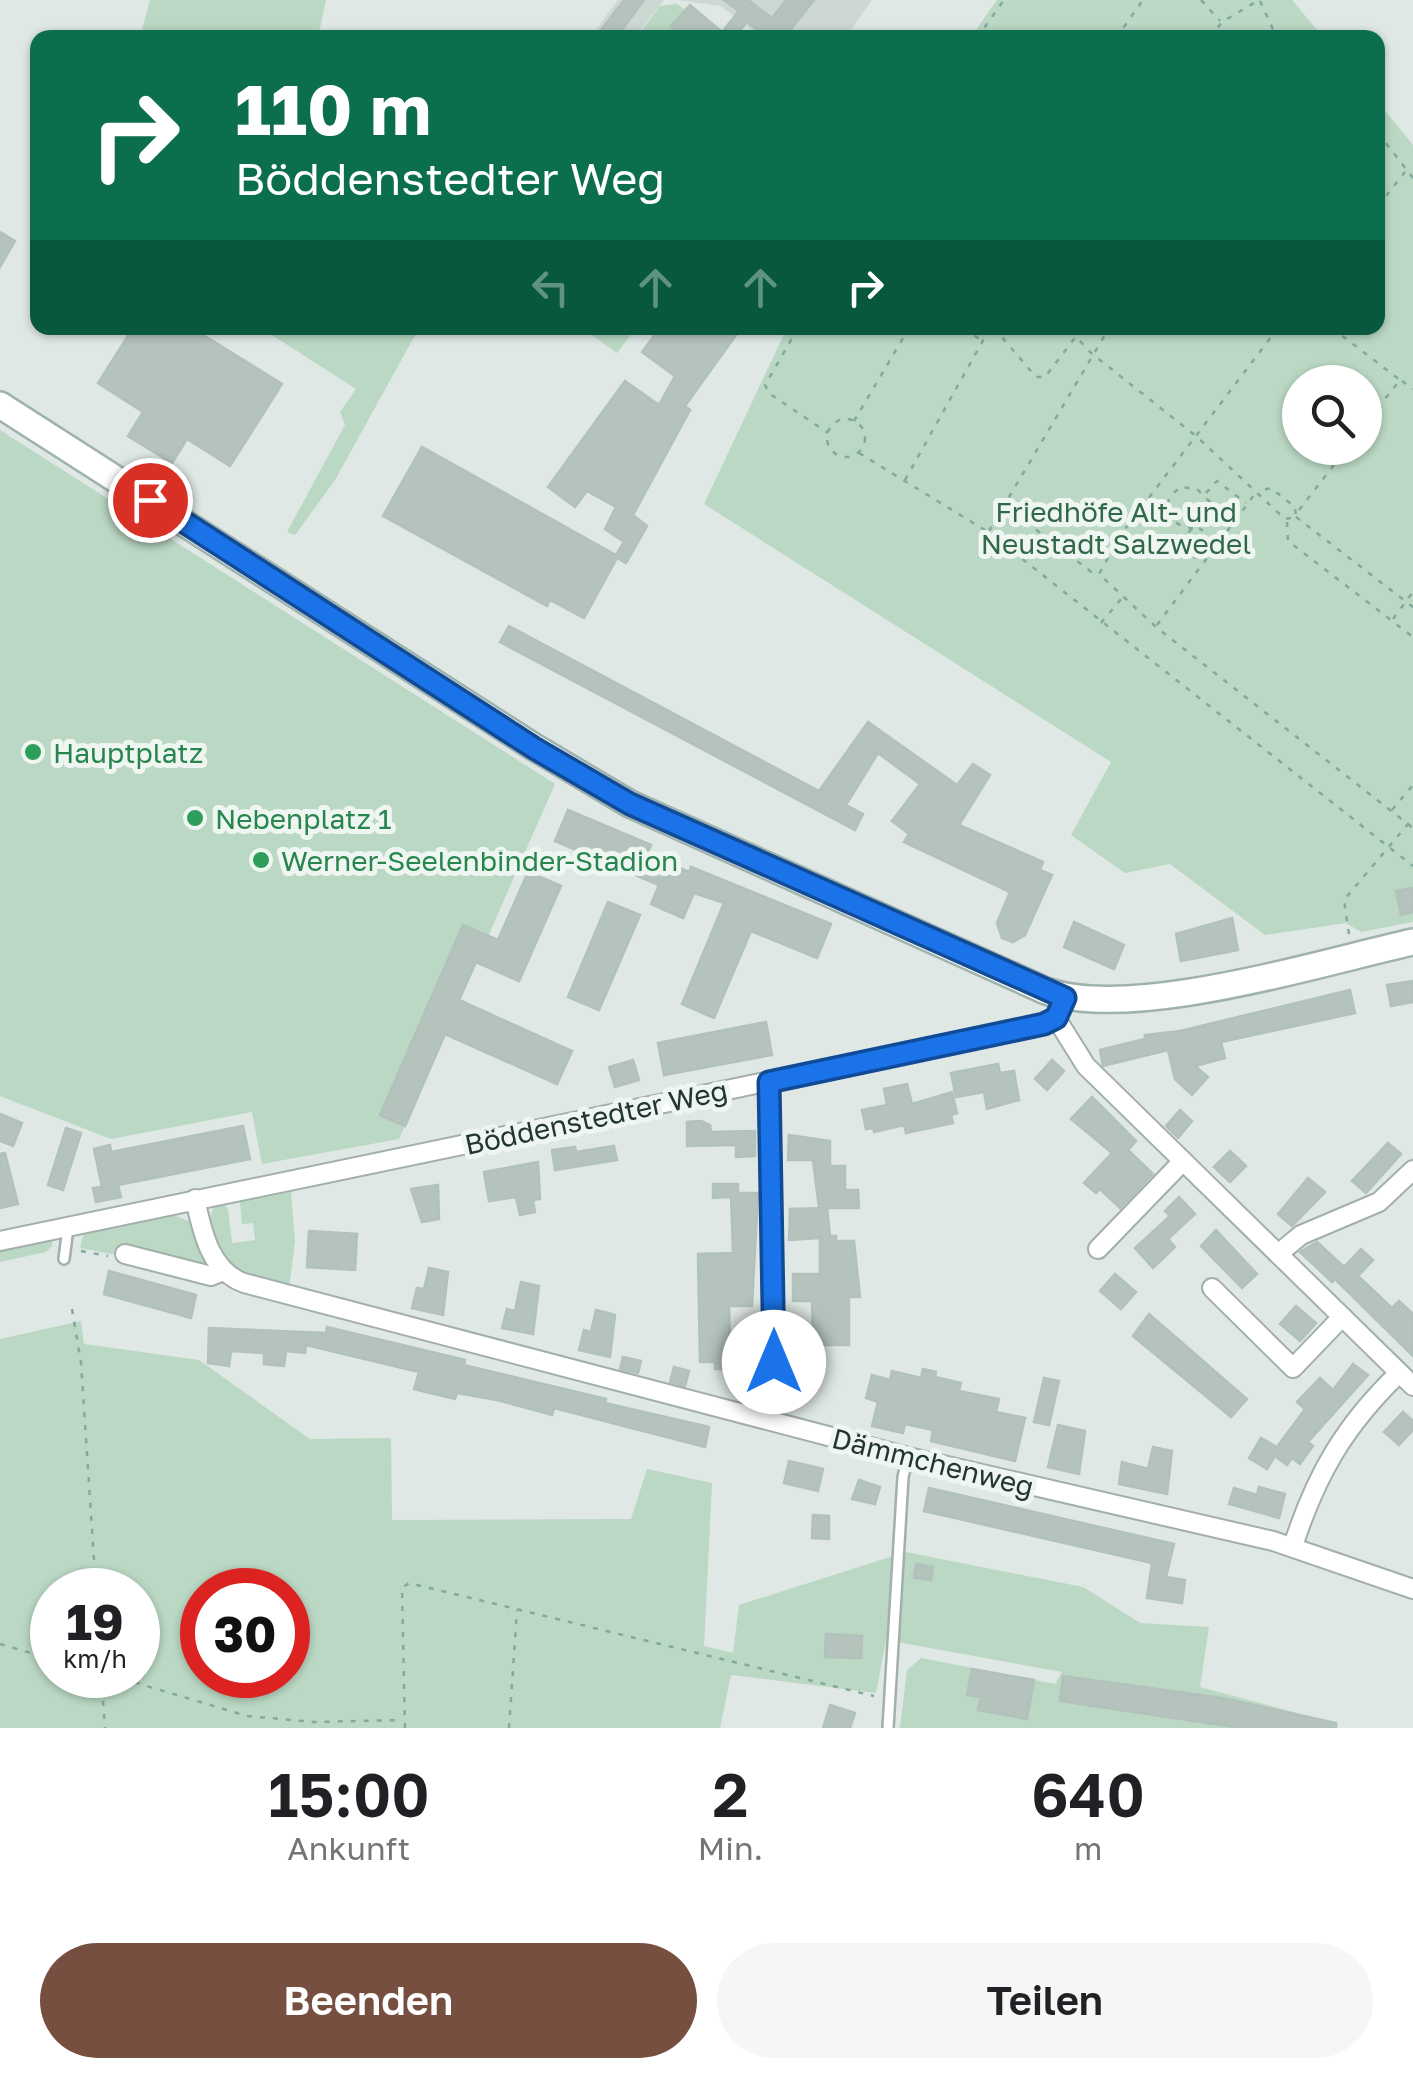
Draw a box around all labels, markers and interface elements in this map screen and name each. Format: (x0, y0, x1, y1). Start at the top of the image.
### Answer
text: 110 m (235, 66, 431, 150)
icon: right (70, 70, 200, 200)
text: Böddenstedter Weg (235, 151, 665, 205)
icon: left (523, 260, 578, 315)
icon: ahead (628, 260, 683, 315)
icon: ahead (733, 260, 788, 315)
icon: right (838, 260, 893, 315)
map controls (1282, 365, 1382, 465)
button: search (1282, 365, 1382, 465)
pin (108, 458, 193, 543)
icon: arrive (123, 473, 178, 528)
park label: Friedhöfe Alt- und Neustadt Salzwedel (981, 495, 1251, 560)
place label: Hauptplatz (53, 736, 203, 769)
marker: Hauptplatz (22, 741, 44, 763)
place label: Nebenplatz 1 (215, 802, 392, 835)
marker: Nebenplatz 1 (184, 807, 206, 829)
place label: Werner-Seelenbinder-Stadion (281, 844, 678, 877)
marker: Werner-Seelenbinder-Stadion (250, 849, 272, 871)
street label: Böddenstedter Weg (462, 1073, 730, 1161)
position arrow (722, 1310, 826, 1414)
street label: Dämmchenweg (829, 1421, 1037, 1503)
speed limit sign: 30 (180, 1568, 310, 1698)
text: 19 (66, 1591, 124, 1651)
text: km/h (63, 1643, 127, 1674)
text: 15:00 (268, 1758, 430, 1830)
text: 2 (713, 1758, 748, 1830)
text: 640 (1031, 1758, 1145, 1830)
text: Ankunft (287, 1829, 410, 1867)
text: Min. (698, 1829, 763, 1867)
text: m (1074, 1829, 1102, 1867)
button: Beenden (40, 1943, 697, 2058)
button: Teilen (717, 1943, 1373, 2058)

